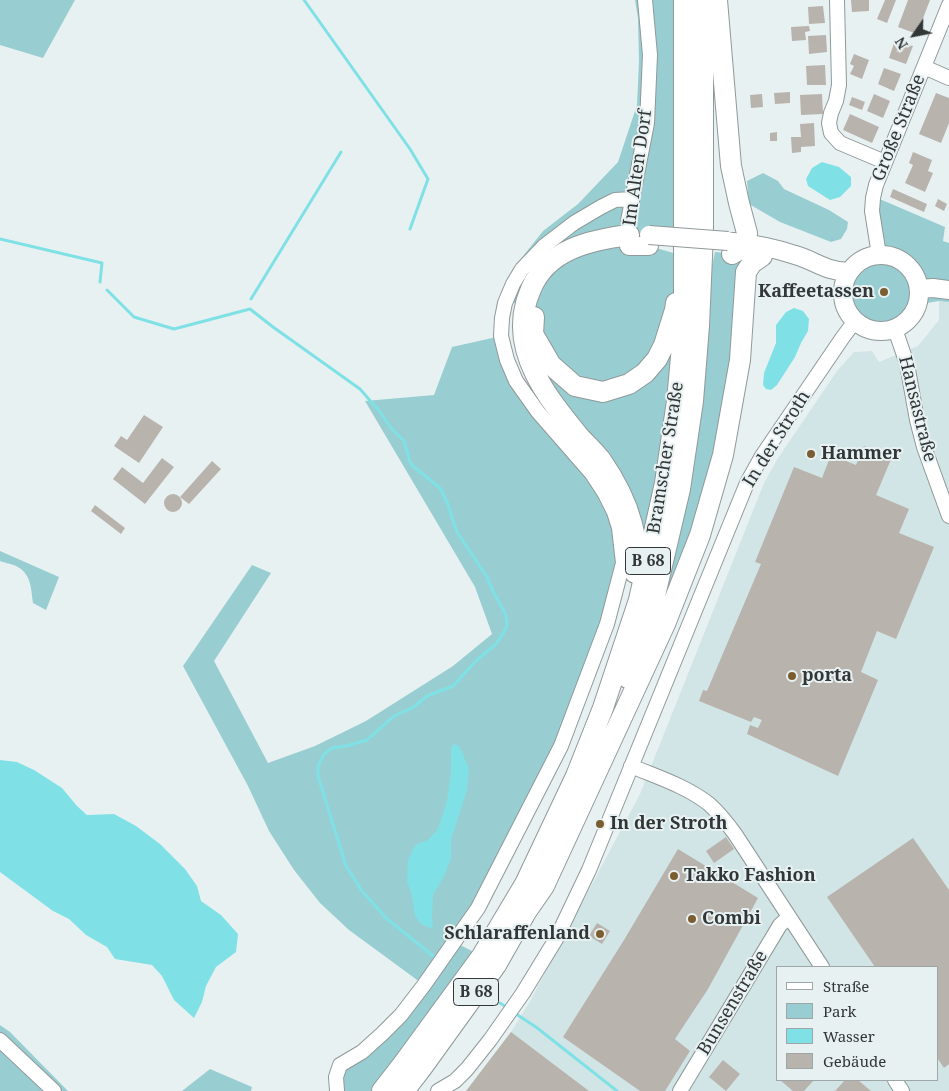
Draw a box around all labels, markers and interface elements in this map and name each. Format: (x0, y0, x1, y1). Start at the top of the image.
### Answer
north arrow (889, 10, 939, 60)
text: N (890, 34, 912, 53)
street label: Große Straße (868, 71, 930, 185)
street label: Im Alten Dorf (619, 108, 657, 228)
place label: Kaffeetassen (758, 281, 874, 303)
marker: Kaffeetassen (878, 286, 890, 298)
street label: Hansastraße (893, 354, 941, 464)
street label: Bramscher Straße (643, 380, 689, 536)
street label: In der Stroth (739, 387, 815, 491)
place label: Hammer (821, 443, 902, 465)
marker: Hammer (805, 448, 817, 460)
road number: B 68 (626, 548, 670, 574)
place label: porta (802, 665, 852, 687)
marker: porta (786, 670, 798, 682)
place label: In der Stroth (610, 813, 727, 835)
marker: In der Stroth (594, 818, 606, 830)
place label: Takko Fashion (684, 865, 816, 887)
marker: Takko Fashion (668, 870, 680, 882)
place label: Combi (702, 908, 761, 930)
marker: Combi (686, 913, 698, 925)
place label: Schlaraffenland (444, 923, 590, 945)
marker: Schlaraffenland (594, 928, 606, 940)
street label: Bunsenstraße (693, 947, 773, 1059)
legend (776, 966, 939, 1081)
text: Straße (823, 976, 869, 996)
road number: B 68 (454, 979, 498, 1006)
text: Park (823, 1001, 856, 1021)
text: Wasser (823, 1026, 875, 1046)
text: Gebäude (823, 1051, 886, 1071)

